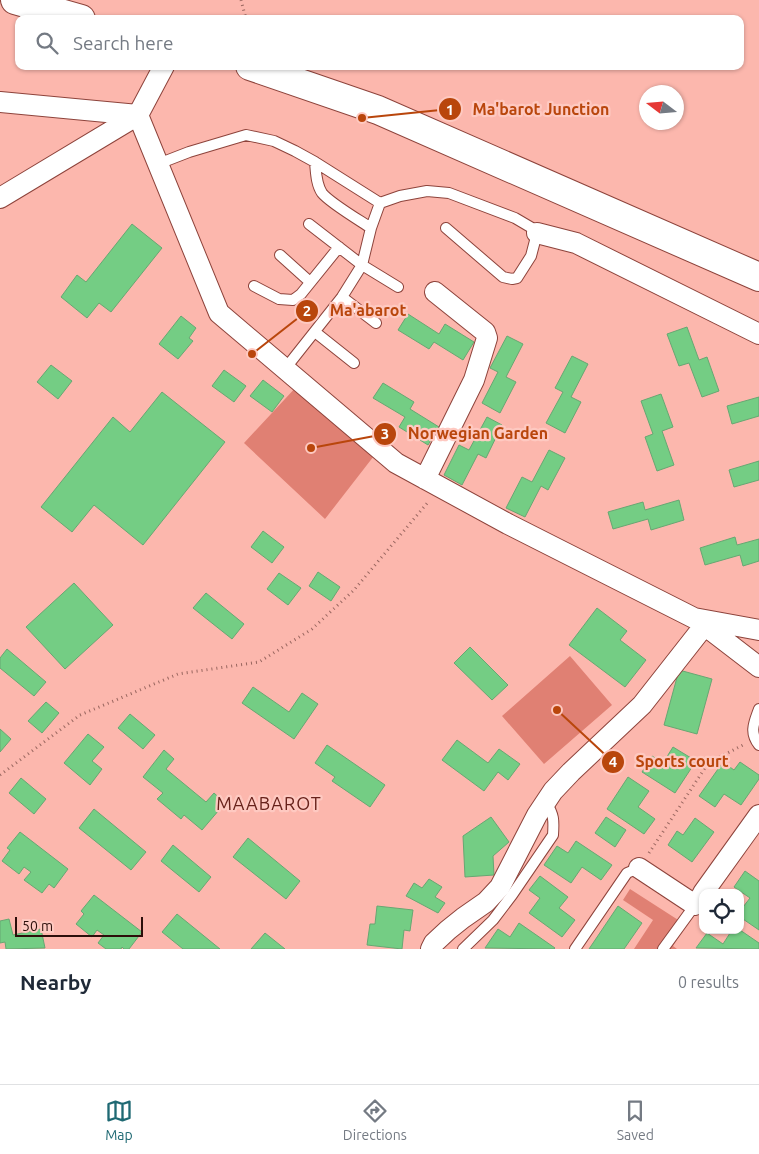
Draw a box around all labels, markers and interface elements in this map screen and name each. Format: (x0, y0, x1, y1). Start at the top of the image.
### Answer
search box (15, 15, 744, 70)
icon: search (33, 29, 61, 57)
text: Search here (73, 32, 173, 54)
north arrow (639, 85, 684, 130)
callout: Ma'barot Junction (438, 94, 620, 125)
text: Ma'barot Junction (473, 100, 609, 118)
text: 1 (446, 101, 454, 118)
callout: Ma'abarot (294, 295, 416, 326)
text: Ma'abarot (330, 301, 406, 319)
text: 2 (303, 302, 311, 319)
callout: Norwegian Garden (373, 418, 558, 449)
text: Norwegian Garden (408, 424, 548, 442)
text: 3 (381, 425, 389, 442)
callout: Sports court (600, 746, 738, 777)
text: Sports court (635, 752, 729, 770)
text: 4 (609, 753, 617, 770)
district label: MAABAROT (216, 793, 322, 813)
map controls (699, 889, 744, 934)
button: locate (699, 889, 744, 934)
scale bar (15, 914, 142, 937)
text: 50 m (22, 918, 53, 934)
text: Nearby (20, 970, 91, 994)
text: 0 results (678, 973, 739, 991)
tab: Map (105, 1097, 133, 1143)
tab: Directions (343, 1097, 407, 1143)
tab: Saved (617, 1097, 654, 1143)

